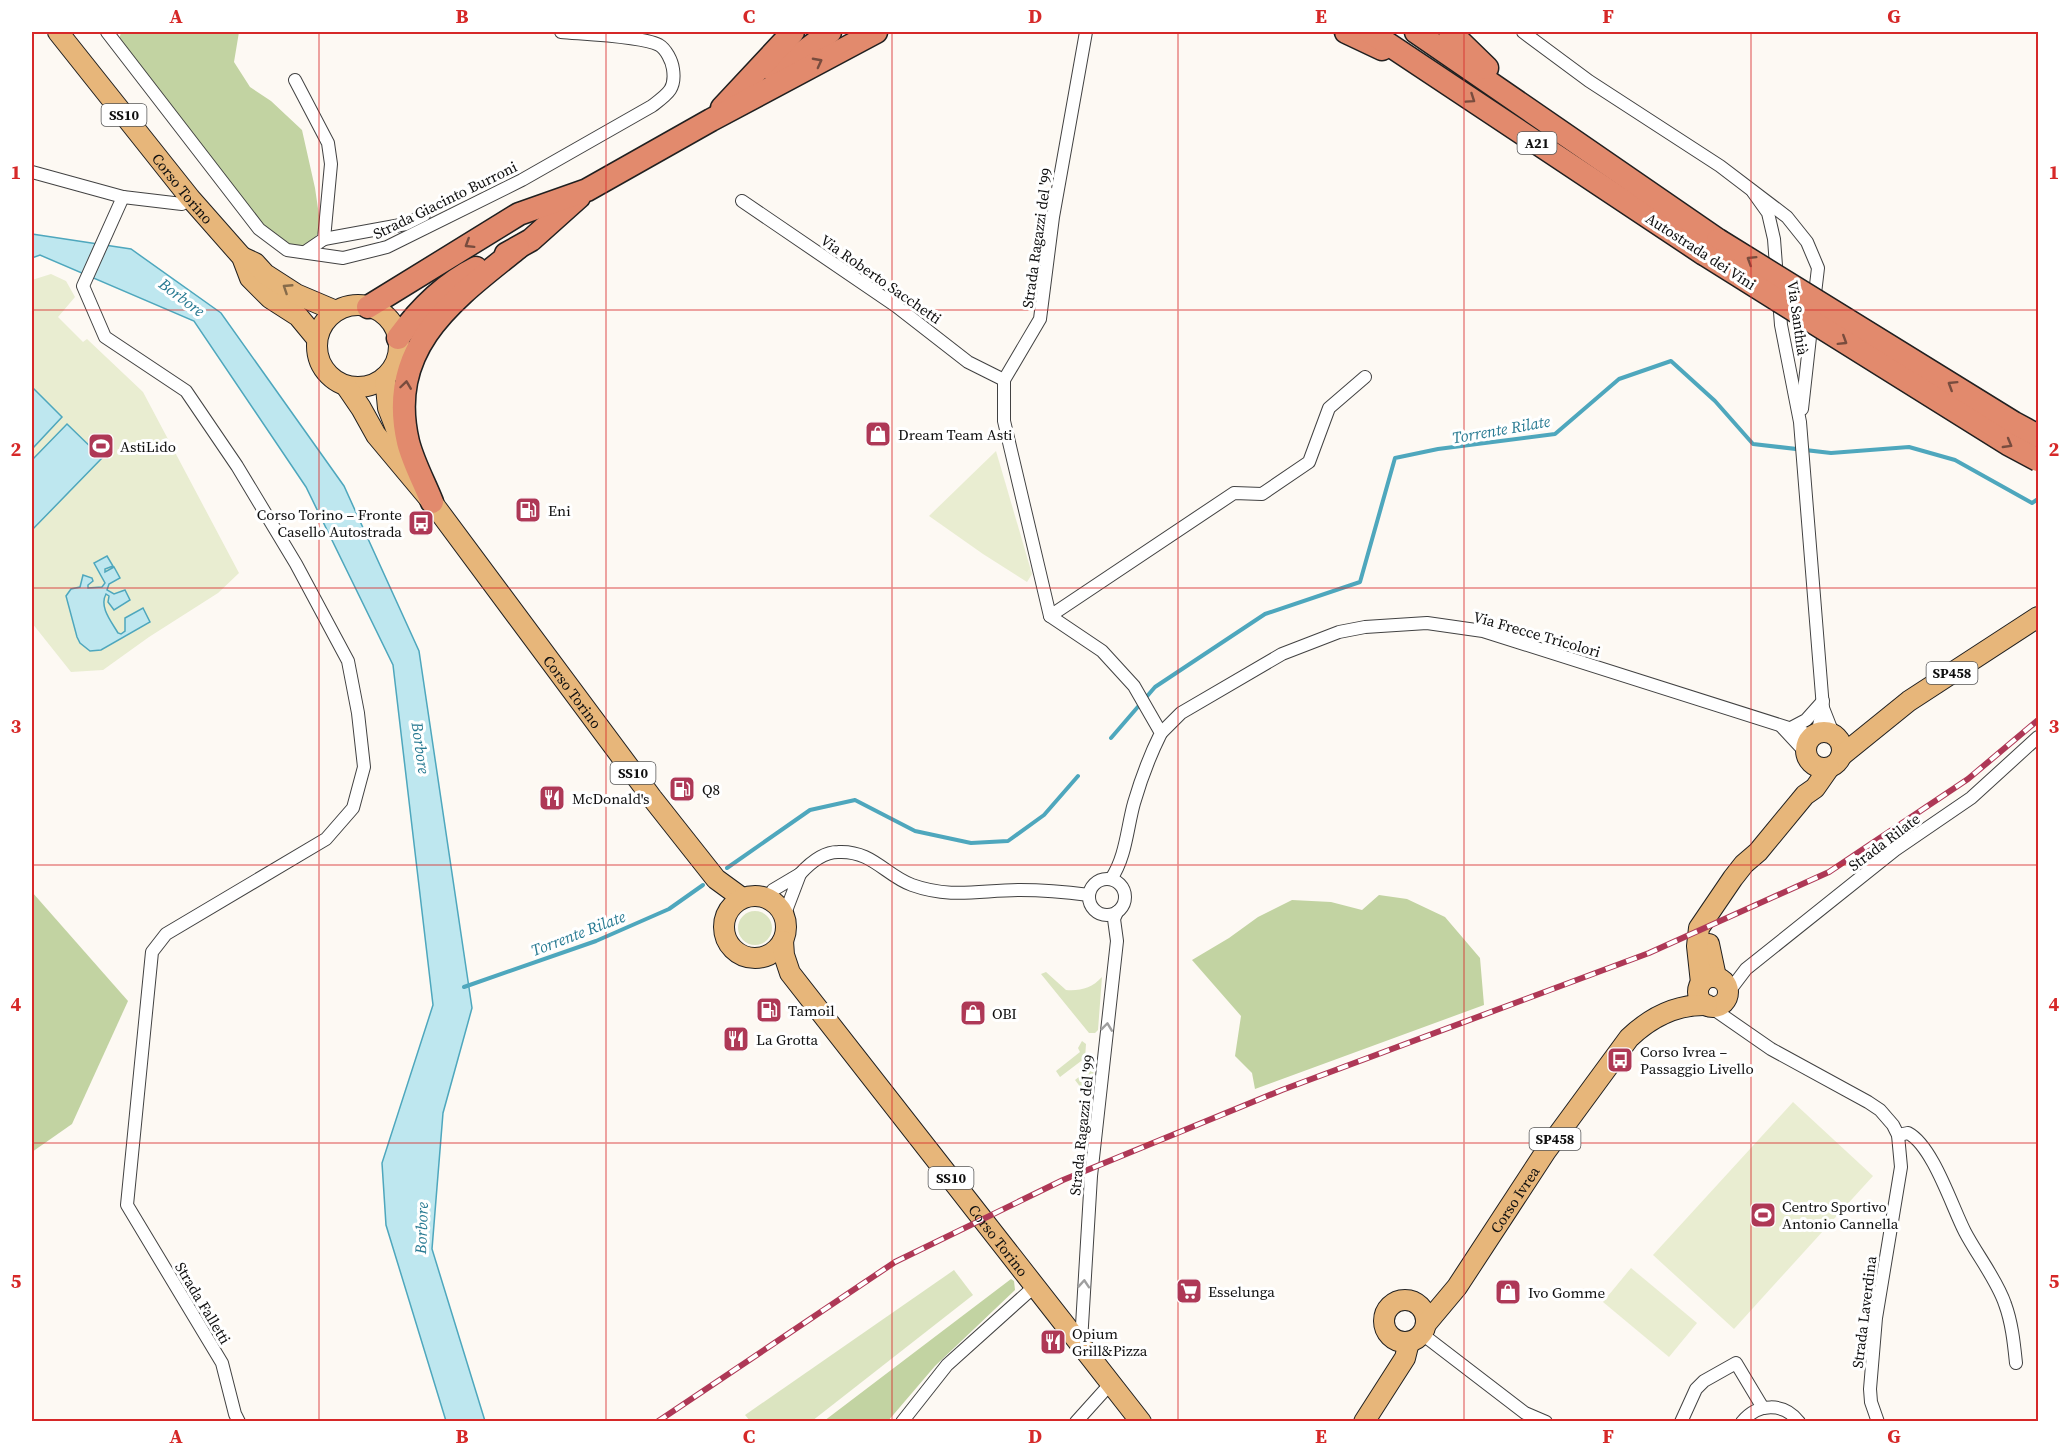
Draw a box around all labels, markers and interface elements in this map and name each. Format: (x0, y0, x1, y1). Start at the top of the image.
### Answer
text: A (169, 2, 183, 30)
text: B (455, 2, 469, 30)
text: C (743, 2, 755, 30)
text: D (1028, 2, 1042, 30)
text: E (1315, 2, 1327, 30)
text: F (1602, 2, 1614, 30)
text: G (1887, 2, 1901, 30)
one-way arrow (812, 58, 822, 69)
one-way arrow (1464, 92, 1475, 103)
road number: SS10 (102, 104, 146, 126)
road number: A21 (1518, 132, 1556, 154)
street label: Corso Torino (147, 148, 218, 228)
street label: Strada Giacinto Burroni (370, 156, 520, 244)
text: 1 (11, 158, 21, 186)
text: 1 (2049, 158, 2059, 186)
street label: Strada Ragazzi del '99 (1017, 167, 1057, 309)
street label: Autostrada dei Vini (1642, 207, 1760, 295)
street label: Via Roberto Sacchetti (816, 229, 946, 329)
one-way arrow (465, 237, 475, 249)
one-way arrow (1746, 257, 1757, 268)
water label: Borbore (154, 272, 210, 322)
street label: Via Santhià (1782, 279, 1814, 357)
one-way arrow (282, 284, 293, 295)
one-way arrow (1836, 334, 1847, 345)
one-way arrow (400, 380, 412, 390)
one-way arrow (1948, 381, 1958, 393)
water label: Torrente Rilate (1450, 409, 1552, 448)
shop icon: Dream Team Asti (863, 419, 893, 449)
place label: Dream Team Asti (898, 424, 1013, 445)
sports icon: AstiLido (86, 431, 116, 461)
text: 2 (11, 435, 22, 463)
text: 2 (2049, 435, 2060, 463)
place label: AstiLido (120, 436, 176, 457)
one-way arrow (2002, 437, 2013, 448)
fuel station icon: Eni (513, 495, 543, 525)
place label: Eni (548, 500, 571, 521)
place label: Corso Torino – Fronte Casello Autostrada (257, 504, 402, 542)
bus stop icon: Corso Torino – Fronte Casello Autostrada (406, 508, 436, 538)
street label: Via Frecce Tricolori (1471, 606, 1603, 662)
street label: Corso Torino (539, 651, 607, 732)
road number: SP458 (1926, 662, 1978, 684)
text: 3 (11, 712, 22, 740)
text: 3 (2049, 712, 2060, 740)
water label: Borbore (406, 720, 436, 776)
road number: SS10 (610, 762, 656, 784)
fuel station icon: Q8 (667, 774, 697, 804)
place label: Q8 (702, 779, 720, 800)
restaurant icon: McDonald's (537, 783, 567, 813)
place label: McDonald's (572, 788, 649, 809)
street label: Strada Rilate (1844, 808, 1924, 876)
water label: Torrente Rilate (528, 905, 629, 961)
text: 4 (11, 990, 22, 1018)
text: 4 (2049, 990, 2060, 1018)
fuel station icon: Tamoil (754, 995, 784, 1025)
shop icon: OBI (958, 998, 988, 1028)
place label: Tamoil (788, 1000, 835, 1021)
place label: OBI (992, 1003, 1017, 1024)
one-way arrow (1100, 1022, 1113, 1031)
restaurant icon: La Grotta (721, 1024, 751, 1054)
place label: La Grotta (756, 1029, 818, 1050)
place label: Corso Ivrea – Passaggio Livello (1640, 1041, 1754, 1079)
bus stop icon: Corso Ivrea – Passaggio Livello (1605, 1045, 1635, 1075)
street label: Strada Ragazzi del '99 (1064, 1054, 1100, 1196)
road number: SP458 (1530, 1128, 1580, 1150)
street label: Corso Ivrea (1485, 1161, 1544, 1237)
road number: SS10 (928, 1167, 974, 1189)
place label: Centro Sportivo Antonio Cannella (1782, 1196, 1899, 1234)
street label: Corso Torino (964, 1200, 1034, 1281)
sports icon: Centro Sportivo Antonio Cannella (1748, 1200, 1778, 1230)
water label: Borbore (409, 1201, 433, 1255)
street label: Strada Laverdina (1847, 1254, 1881, 1369)
street label: Strada Falletti (170, 1258, 236, 1348)
text: 5 (11, 1267, 22, 1295)
text: 5 (2049, 1267, 2060, 1295)
supermarket icon: Esselunga (1174, 1276, 1204, 1306)
shop icon: Ivo Gomme (1493, 1277, 1523, 1307)
one-way arrow (1078, 1279, 1091, 1288)
place label: Esselunga (1208, 1281, 1275, 1302)
place label: Ivo Gomme (1528, 1282, 1605, 1303)
place label: Opium Grill&Pizza (1072, 1323, 1148, 1361)
restaurant icon: Opium Grill&Pizza (1038, 1327, 1068, 1357)
text: A (169, 1422, 183, 1450)
text: B (455, 1422, 469, 1450)
text: C (743, 1422, 755, 1450)
text: D (1028, 1422, 1042, 1450)
text: E (1315, 1422, 1327, 1450)
text: F (1602, 1422, 1614, 1450)
text: G (1887, 1422, 1901, 1450)

